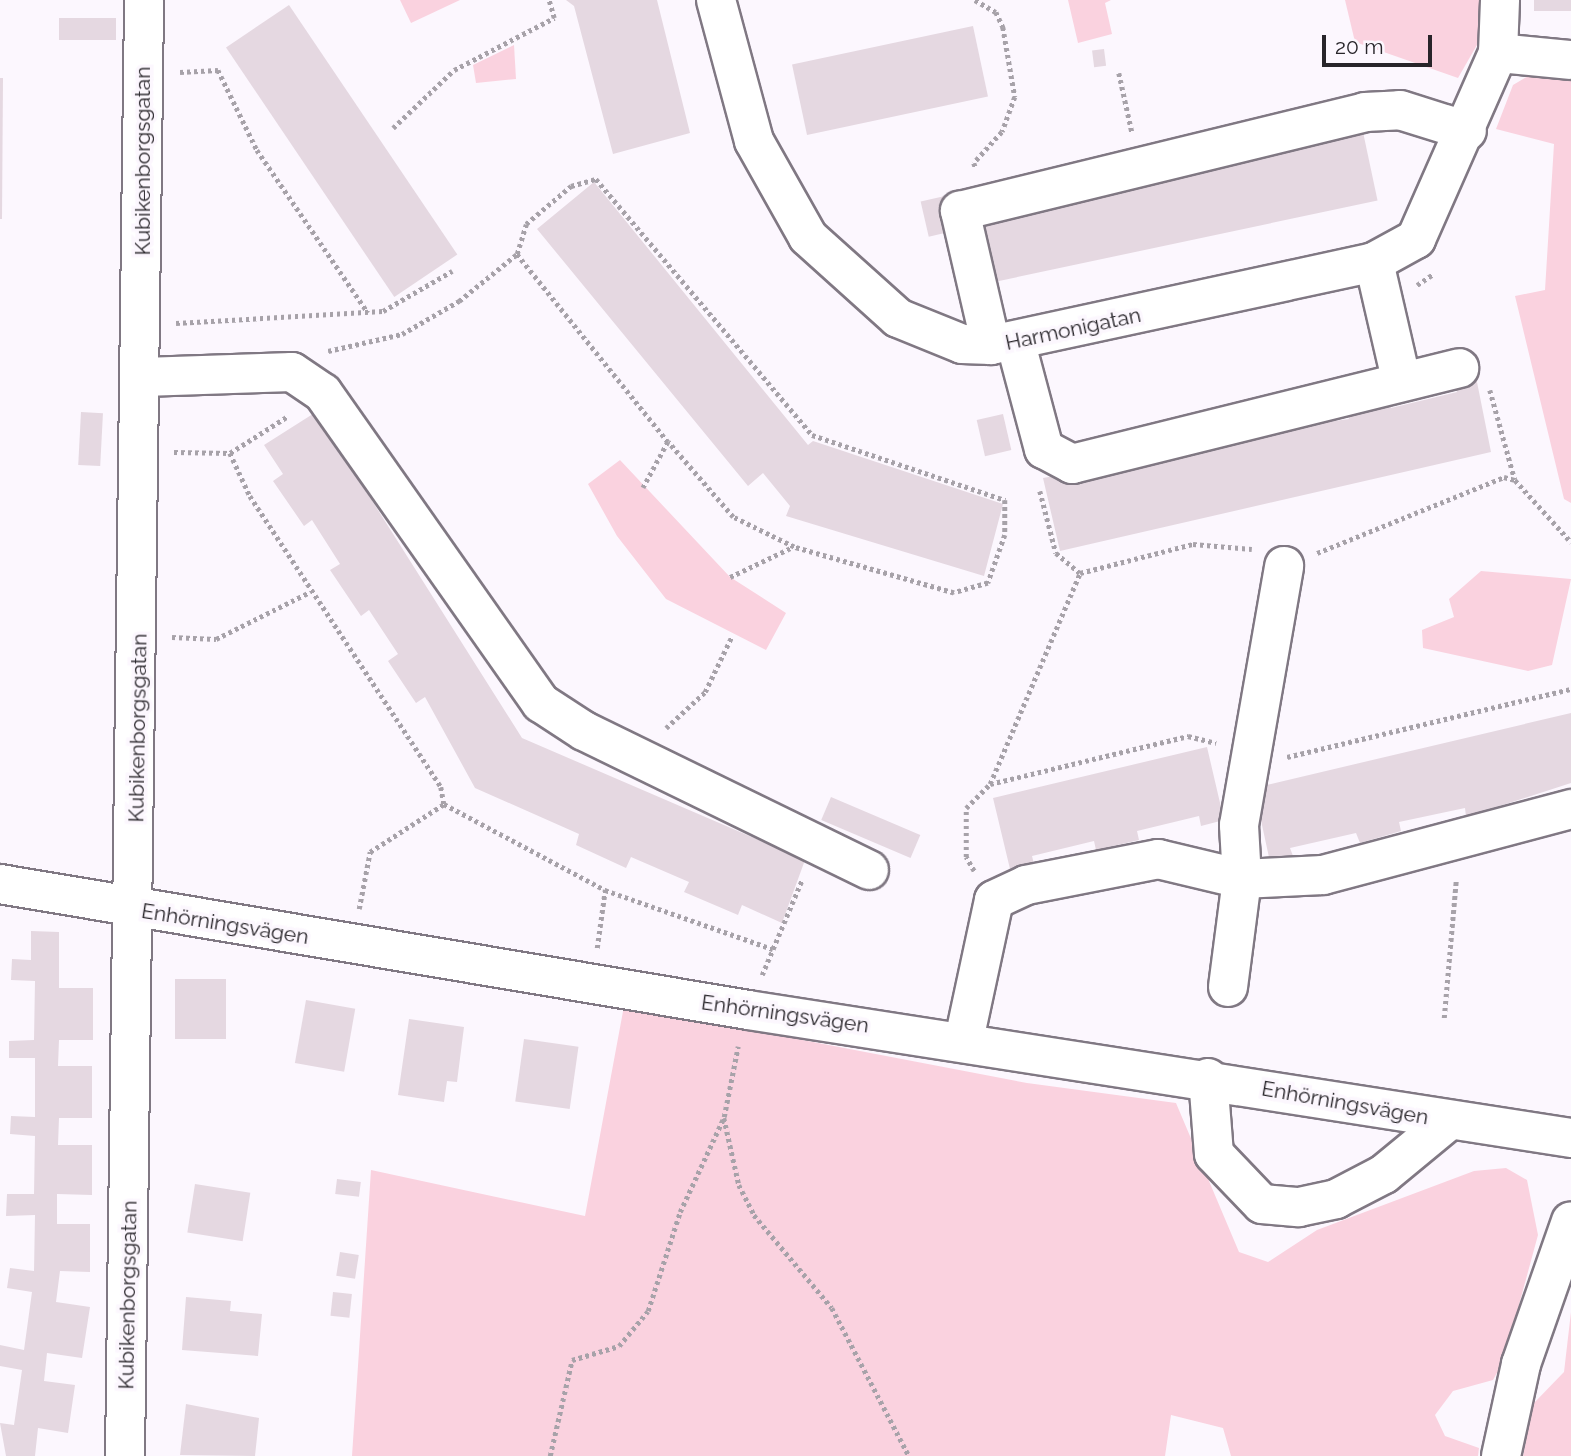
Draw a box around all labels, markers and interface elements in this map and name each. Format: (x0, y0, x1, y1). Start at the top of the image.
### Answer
scale bar (1326, 21, 1436, 65)
text: 20 m (1335, 34, 1383, 59)
street label: Kubikenborgsgatan (130, 67, 156, 255)
street label: Harmonigatan (1003, 302, 1143, 356)
street label: Kubikenborgsgatan (124, 633, 152, 823)
street label: Enhörningsvägen (140, 898, 310, 950)
street label: Enhörningsvägen (700, 990, 870, 1038)
street label: Enhörningsvägen (1260, 1076, 1430, 1130)
street label: Kubikenborgsgatan (114, 1200, 142, 1390)

